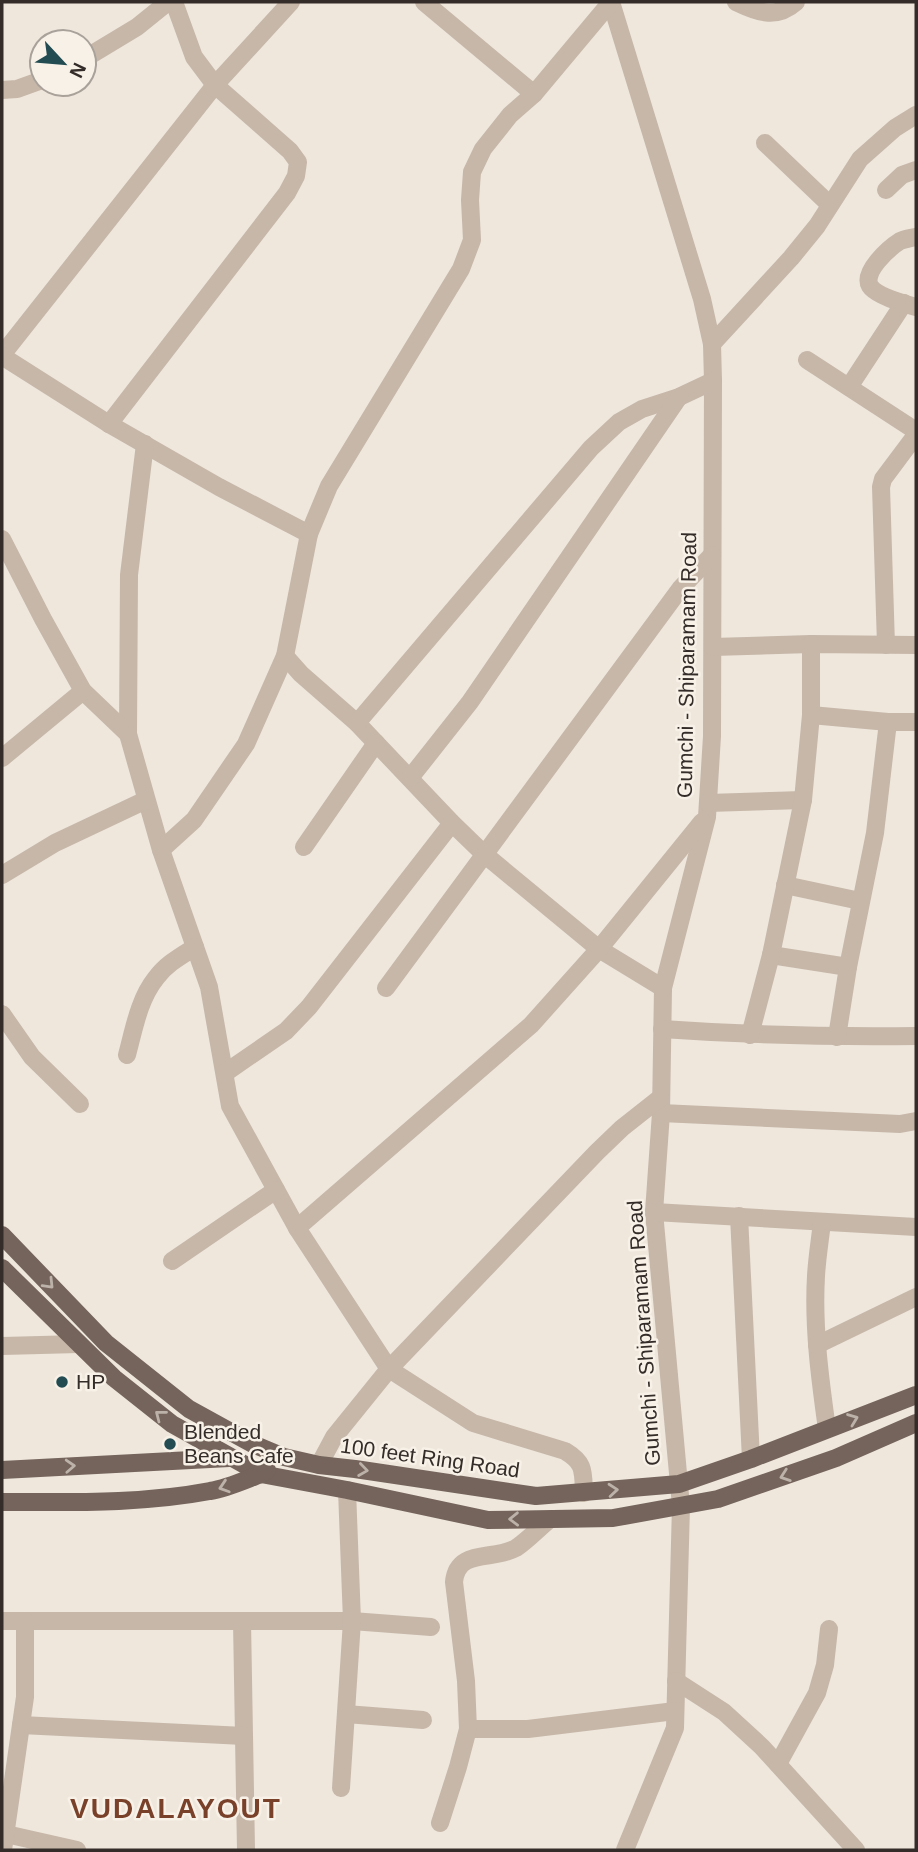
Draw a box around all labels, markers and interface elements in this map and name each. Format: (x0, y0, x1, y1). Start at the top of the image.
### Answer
north arrow (28, 28, 98, 98)
text: N (65, 59, 90, 81)
street label: Gumchi - Shiparamam Road (673, 532, 700, 798)
street label: Gumchi - Shiparamam Road (623, 1200, 664, 1467)
one-way arrow (41, 1276, 54, 1289)
place label: HP (76, 1370, 105, 1393)
marker: HP (54, 1374, 70, 1390)
one-way arrow (156, 1411, 169, 1423)
one-way arrow (846, 1414, 858, 1428)
place label: Blended Beans Cafe (184, 1420, 294, 1467)
street label: 100 feet Ring Road (339, 1434, 521, 1481)
marker: Blended Beans Cafe (162, 1436, 178, 1452)
one-way arrow (65, 1459, 76, 1474)
one-way arrow (357, 1462, 369, 1477)
one-way arrow (779, 1468, 792, 1482)
one-way arrow (218, 1479, 230, 1493)
one-way arrow (608, 1483, 619, 1498)
one-way arrow (508, 1512, 519, 1527)
district label: VUDALAYOUT (70, 1793, 282, 1824)

